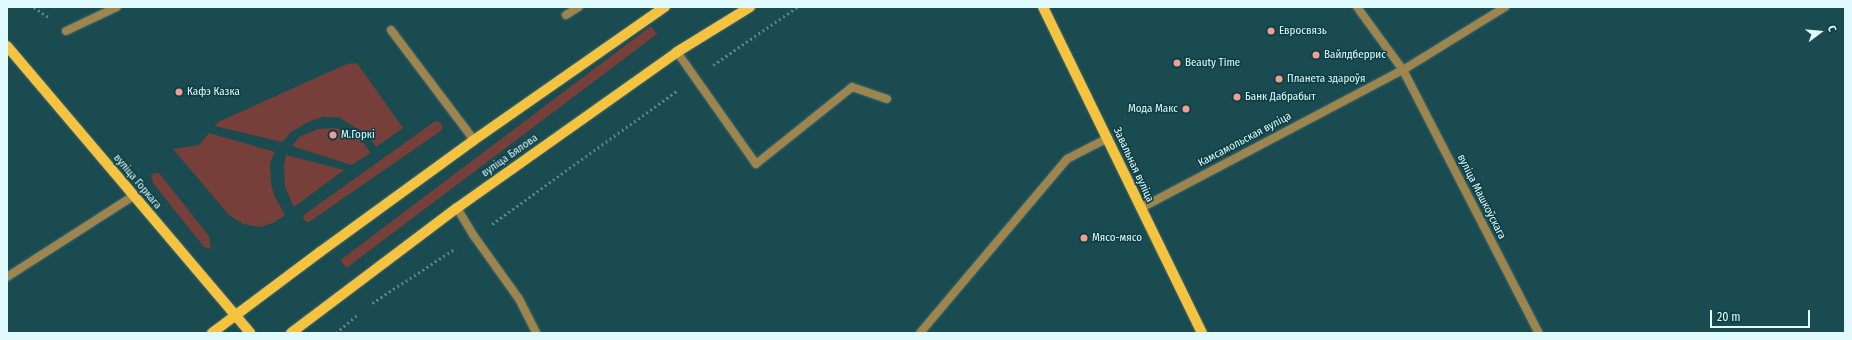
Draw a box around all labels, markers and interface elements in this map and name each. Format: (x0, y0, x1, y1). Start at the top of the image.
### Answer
north arrow (1800, 12, 1840, 52)
place label: Евросвязь (1279, 24, 1327, 38)
text: С (1825, 24, 1839, 33)
marker: Евросвязь (1266, 26, 1276, 36)
place label: Вайлдберрис (1324, 48, 1386, 62)
marker: Вайлдберрис (1311, 50, 1321, 60)
place label: Beauty Time (1185, 56, 1240, 70)
marker: Beauty Time (1172, 58, 1182, 68)
place label: Планета здароўя (1287, 72, 1365, 86)
marker: Планета здароўя (1274, 74, 1284, 84)
place label: Кафэ Казка (187, 85, 240, 99)
marker: Кафэ Казка (174, 87, 184, 97)
place label: Банк Дабрабыт (1245, 90, 1316, 104)
marker: Банк Дабрабыт (1232, 92, 1242, 102)
place label: Мода Макс (1128, 102, 1178, 116)
marker: Мода Макс (1181, 104, 1191, 114)
street label: Камсамольская вуліца (1196, 110, 1294, 170)
street label: Завальная вуліца (1110, 125, 1156, 205)
place label: М.Горкі (341, 128, 375, 142)
marker: М.Горкі (328, 130, 338, 140)
street label: вуліца Бялова (479, 132, 541, 180)
street label: вуліца Горкага (110, 152, 164, 212)
street label: вуліца Машкоўскага (1454, 152, 1508, 242)
place label: Мясо-мясо (1092, 231, 1142, 245)
marker: Мясо-мясо (1079, 233, 1089, 243)
scale bar (1712, 302, 1812, 328)
text: 20 m (1717, 310, 1741, 324)

